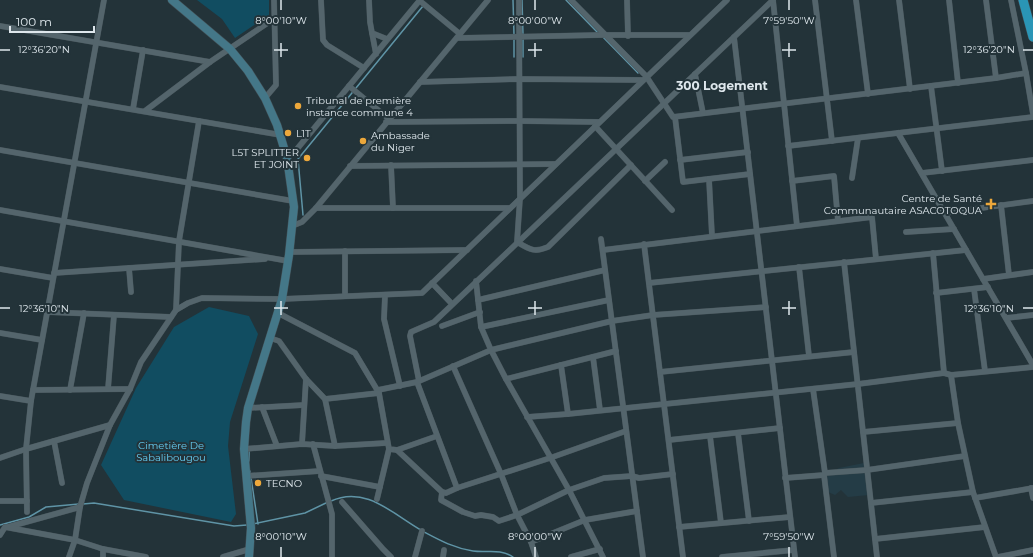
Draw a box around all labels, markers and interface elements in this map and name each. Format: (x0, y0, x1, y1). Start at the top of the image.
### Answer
scale bar (10, 8, 94, 34)
text: 100 m (16, 14, 52, 29)
text: 8°00'10"W (255, 14, 307, 27)
text: 8°00'00"W (508, 14, 562, 27)
text: 7°59'50"W (763, 14, 815, 27)
text: 12°36'20"N (18, 43, 70, 56)
text: 12°36'20"N (963, 43, 1015, 56)
district label: 300 Logement (675, 78, 769, 93)
place label: Tribunal de première instance commune 4 (306, 94, 413, 119)
marker: Tribunal de première instance commune 4 (293, 101, 303, 111)
place label: L1T (296, 127, 311, 140)
marker: L1T (283, 128, 293, 138)
place label: Ambassade du Niger (371, 129, 430, 154)
marker: Ambassade du Niger (358, 136, 368, 146)
place label: L5T SPLITTER ET JOINT (232, 146, 299, 171)
marker: L5T SPLITTER ET JOINT (302, 153, 312, 163)
place label: Centre de Santé Communautaire ASACOTOQUA (824, 192, 983, 217)
marker: Centre de Santé Communautaire ASACOTOQUA (985, 198, 997, 210)
text: 12°36'10"N (19, 302, 69, 315)
text: 12°36'10"N (964, 302, 1014, 315)
park label: Cimetière De Sabalibougou (136, 439, 206, 464)
place label: TECNO (266, 477, 302, 490)
marker: TECNO (253, 478, 263, 488)
text: 8°00'10"W (255, 530, 307, 543)
text: 8°00'00"W (508, 530, 562, 543)
text: 7°59'50"W (763, 530, 815, 543)

